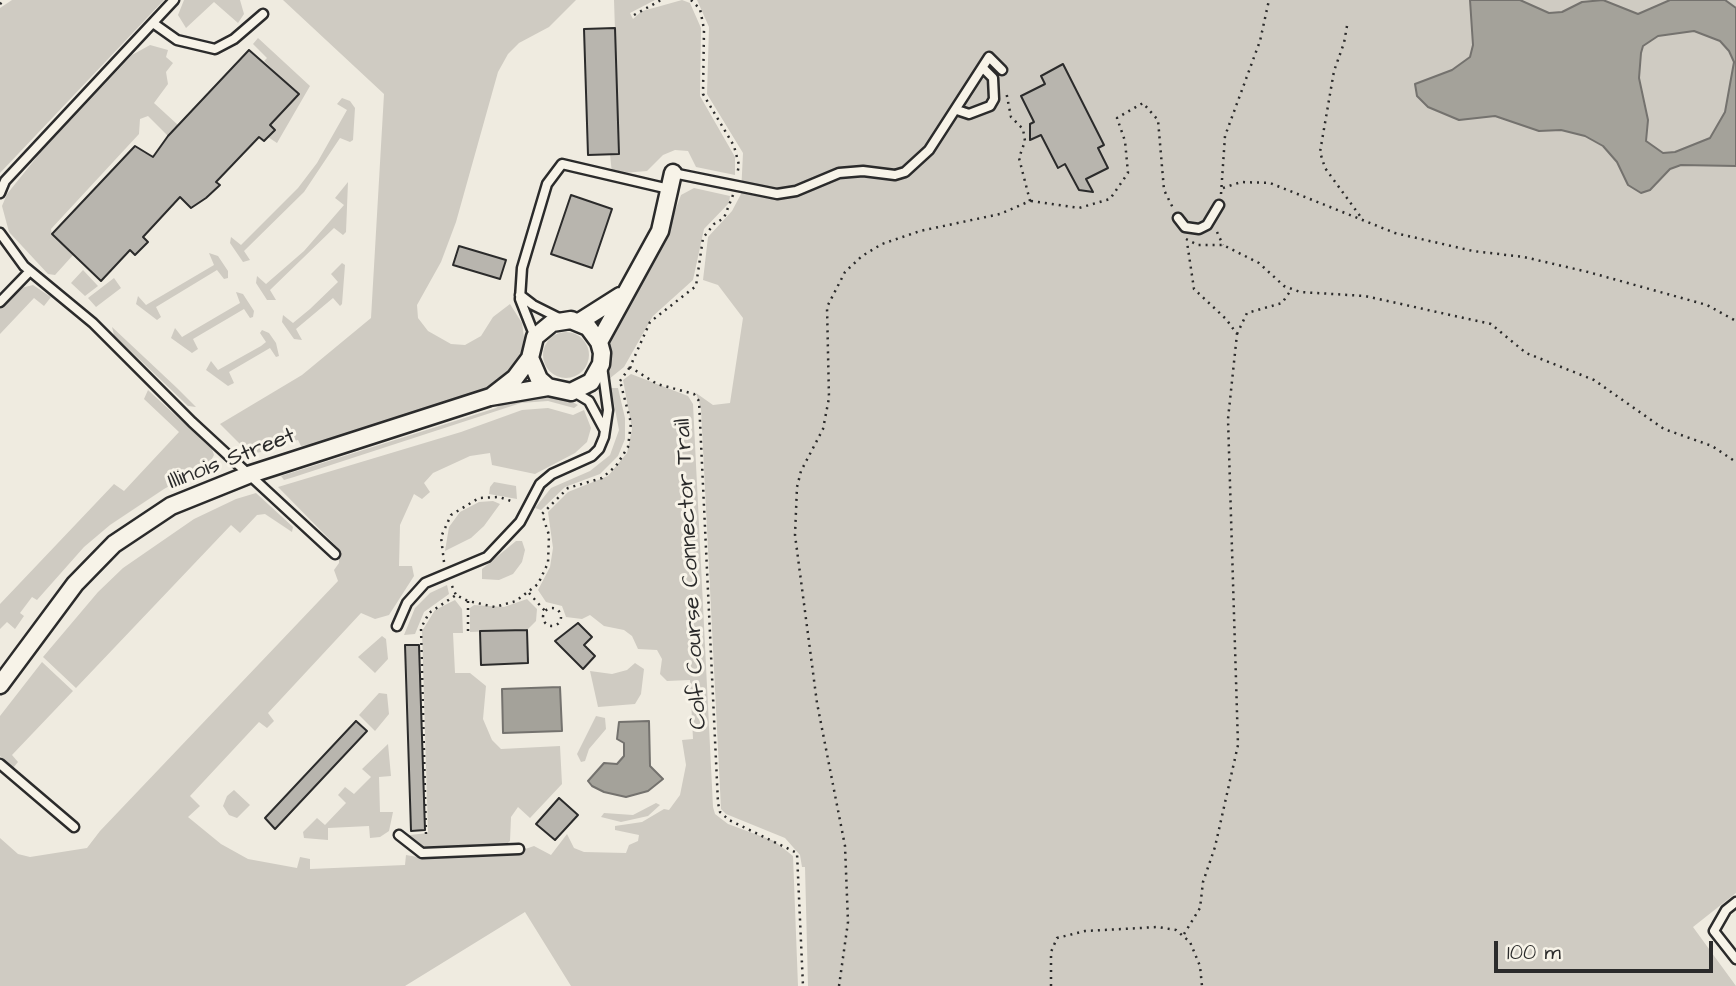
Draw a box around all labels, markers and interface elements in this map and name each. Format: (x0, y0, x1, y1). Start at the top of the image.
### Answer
street label: Colf Course Connector Trail (670, 418, 714, 730)
street label: Illinois Street (165, 423, 299, 497)
scale bar (1498, 926, 1717, 970)
text: 100 m (1507, 938, 1561, 967)

